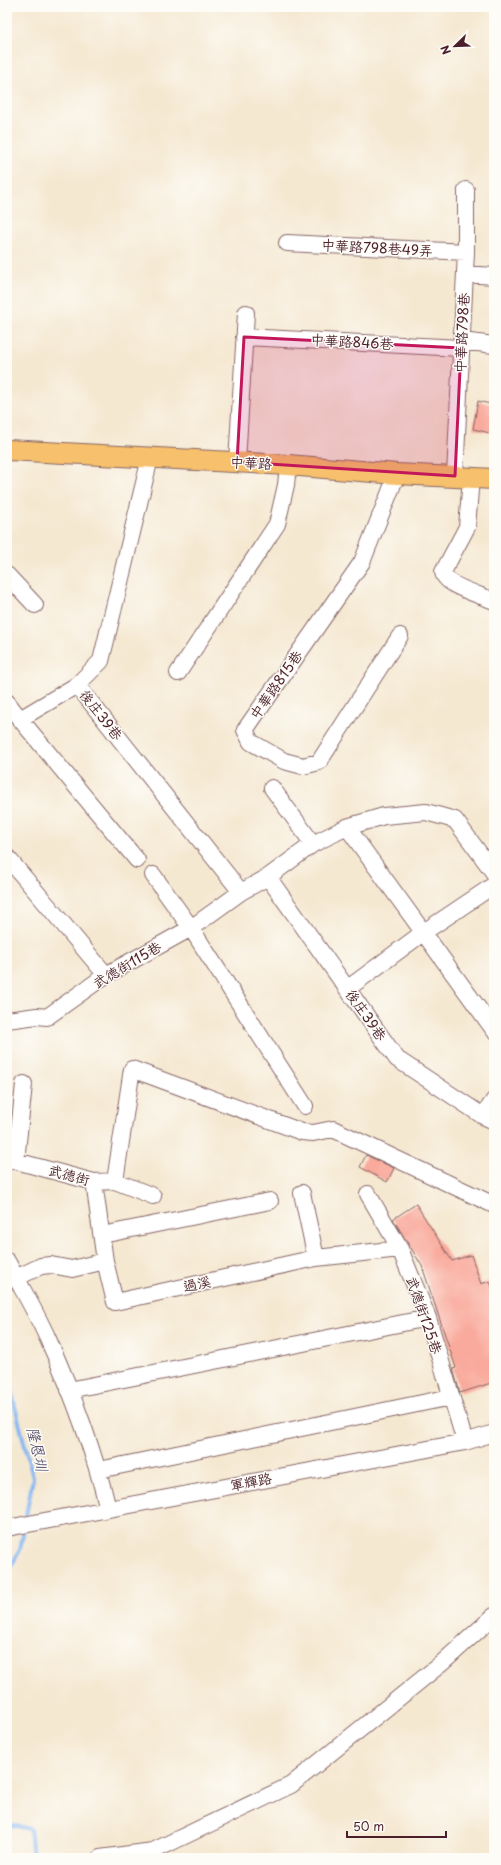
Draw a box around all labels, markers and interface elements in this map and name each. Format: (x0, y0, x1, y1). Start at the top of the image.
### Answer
north arrow (435, 26, 475, 66)
text: N (436, 43, 455, 57)
street label: 中華路798巷49弄 (321, 234, 433, 261)
street label: 中華路798巷 (449, 291, 474, 374)
street label: 中華路846巷 (310, 329, 395, 354)
street label: 中華路 (230, 451, 273, 474)
street label: 中華路815巷 (244, 645, 308, 723)
street label: 後庄39巷 (75, 685, 128, 745)
street label: 武德街115巷 (88, 935, 166, 993)
street label: 後庄39巷 (341, 984, 393, 1046)
street label: 武德街 (46, 1159, 92, 1190)
street label: 過溪 (181, 1270, 213, 1297)
street label: 武德街125巷 (401, 1273, 448, 1357)
water label: 隆恩圳 (22, 1424, 55, 1475)
street label: 軍輝路 (228, 1467, 274, 1496)
scale bar (347, 1813, 446, 1839)
text: 50 m (353, 1817, 384, 1835)

